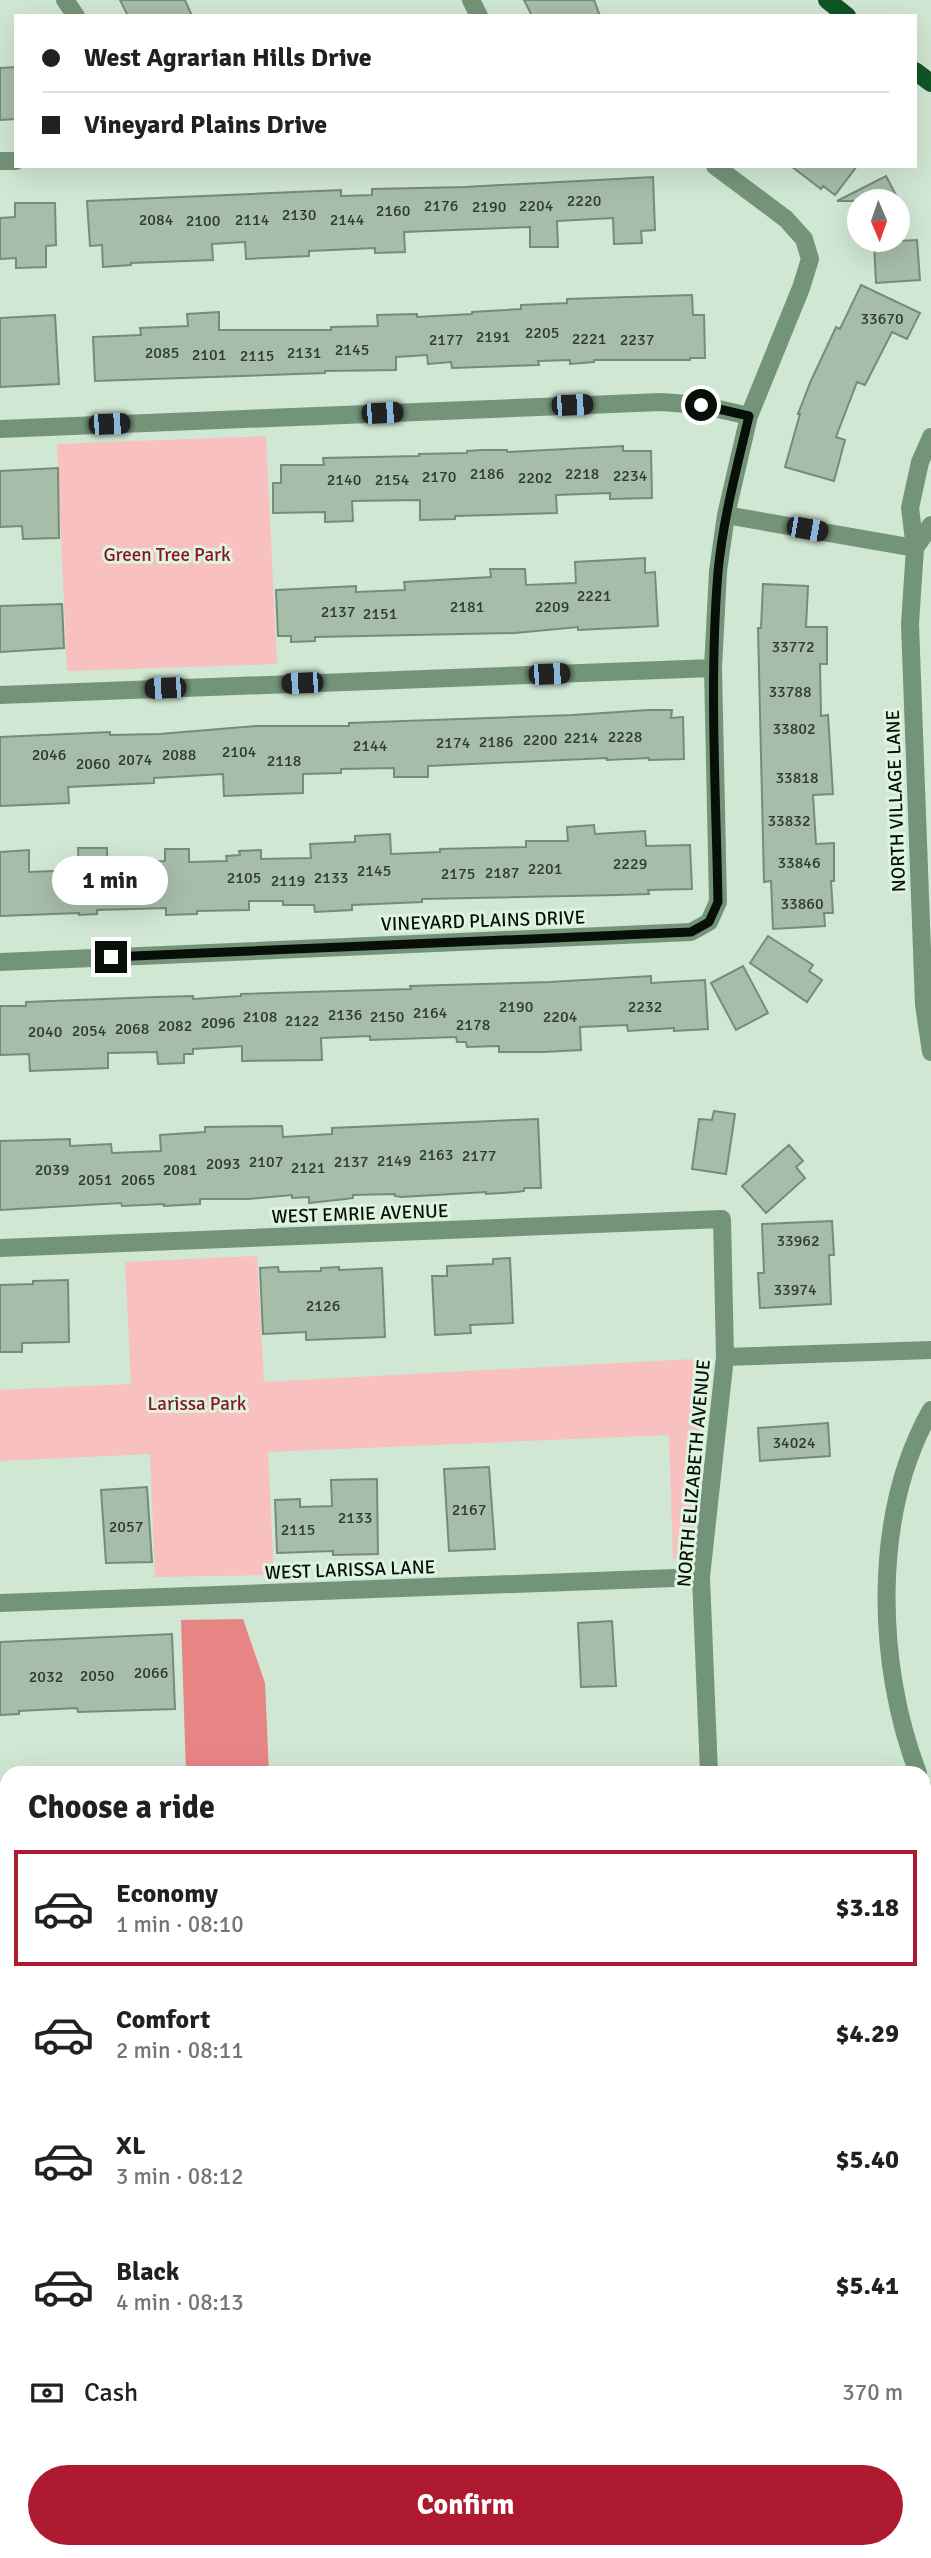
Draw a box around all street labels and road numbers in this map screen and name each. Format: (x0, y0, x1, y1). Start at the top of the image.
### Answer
street label: NORTH VILLAGE LANE (881, 709, 911, 893)
street label: VINEYARD PLAINS DRIVE (380, 905, 586, 937)
street label: WEST EMRIE AVENUE (271, 1199, 449, 1229)
street label: NORTH ELIZABETH AVENUE (672, 1358, 716, 1588)
street label: WEST LARISSA LANE (264, 1555, 436, 1585)

